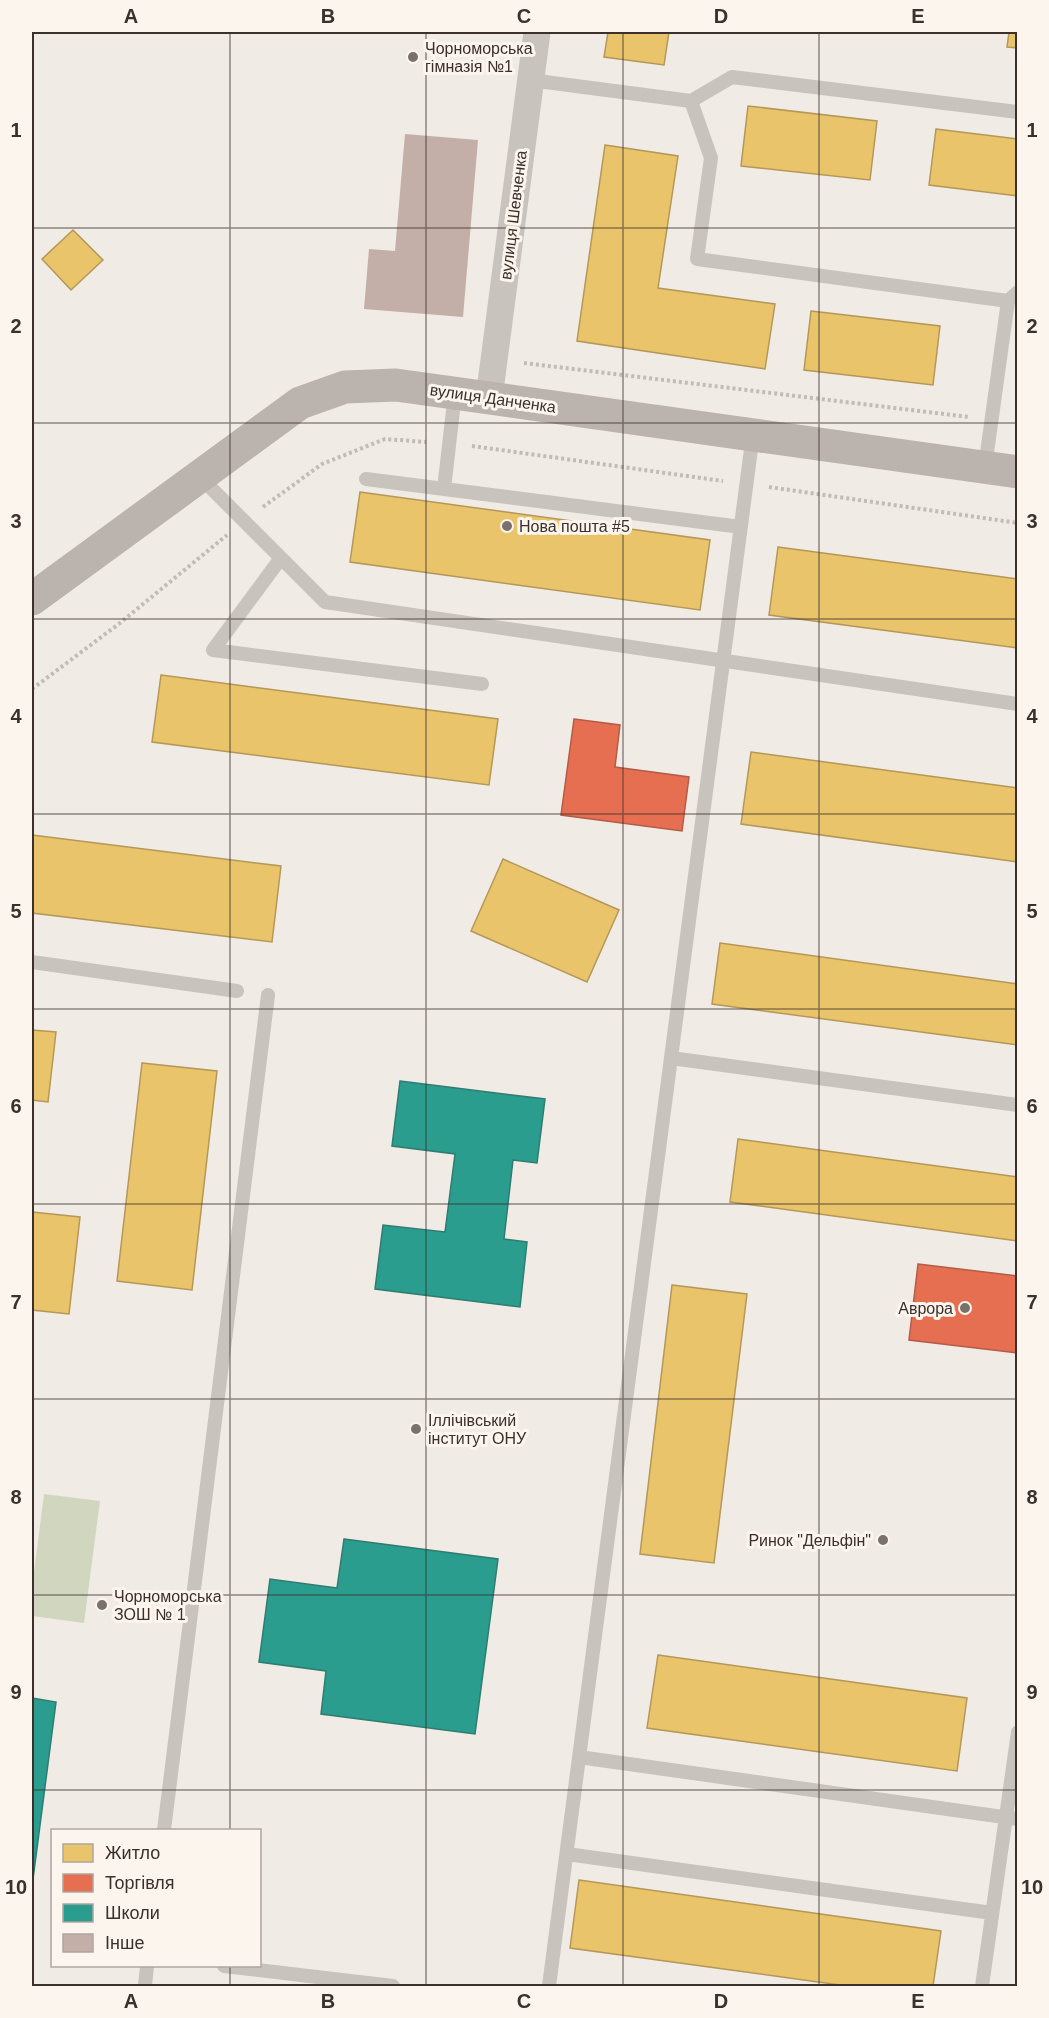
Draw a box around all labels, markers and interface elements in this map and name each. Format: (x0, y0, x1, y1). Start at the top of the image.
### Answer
text: A (124, 5, 138, 27)
text: B (321, 5, 335, 27)
text: C (517, 5, 531, 27)
text: D (714, 5, 728, 27)
text: E (911, 5, 925, 27)
place label: Чорноморська гімназія №1 (425, 40, 533, 75)
marker: Чорноморська гімназія №1 (406, 50, 420, 64)
text: 1 (10, 119, 22, 141)
text: 1 (1026, 119, 1038, 141)
street label: вулиця Шевченка (497, 149, 530, 281)
text: 2 (10, 315, 22, 337)
text: 2 (1026, 315, 1038, 337)
street label: вулиця Данченка (429, 381, 557, 416)
text: 3 (10, 510, 22, 532)
text: 3 (1026, 510, 1038, 532)
place label: Нова пошта #5 (519, 518, 630, 535)
marker: Нова пошта #5 (500, 519, 514, 533)
text: 4 (10, 705, 22, 727)
text: 4 (1026, 705, 1038, 727)
text: 5 (10, 900, 22, 922)
text: 5 (1026, 900, 1038, 922)
text: 6 (10, 1095, 22, 1117)
text: 6 (1026, 1095, 1038, 1117)
text: 7 (10, 1291, 22, 1313)
text: 7 (1026, 1291, 1038, 1313)
place label: Аврора (898, 1300, 953, 1317)
marker: Аврора (958, 1301, 972, 1315)
place label: Іллічівський інститут ОНУ (428, 1412, 527, 1447)
marker: Іллічівський інститут ОНУ (409, 1422, 423, 1436)
text: 8 (10, 1486, 22, 1508)
text: 8 (1026, 1486, 1038, 1508)
place label: Ринок "Дельфін" (748, 1532, 871, 1549)
marker: Ринок "Дельфін" (876, 1533, 890, 1547)
place label: Чорноморська ЗОШ № 1 (114, 1588, 222, 1623)
marker: Чорноморська ЗОШ № 1 (95, 1598, 109, 1612)
text: 9 (10, 1681, 22, 1703)
text: 9 (1026, 1681, 1038, 1703)
legend (51, 1829, 261, 1967)
text: Житло (105, 1843, 160, 1863)
text: Торгівля (105, 1873, 175, 1893)
text: 10 (5, 1876, 27, 1898)
text: 10 (1021, 1876, 1043, 1898)
text: Школи (105, 1903, 160, 1923)
text: Інше (105, 1933, 144, 1953)
text: A (124, 1990, 138, 2012)
text: B (321, 1990, 335, 2012)
text: C (517, 1990, 531, 2012)
text: D (714, 1990, 728, 2012)
text: E (911, 1990, 925, 2012)

